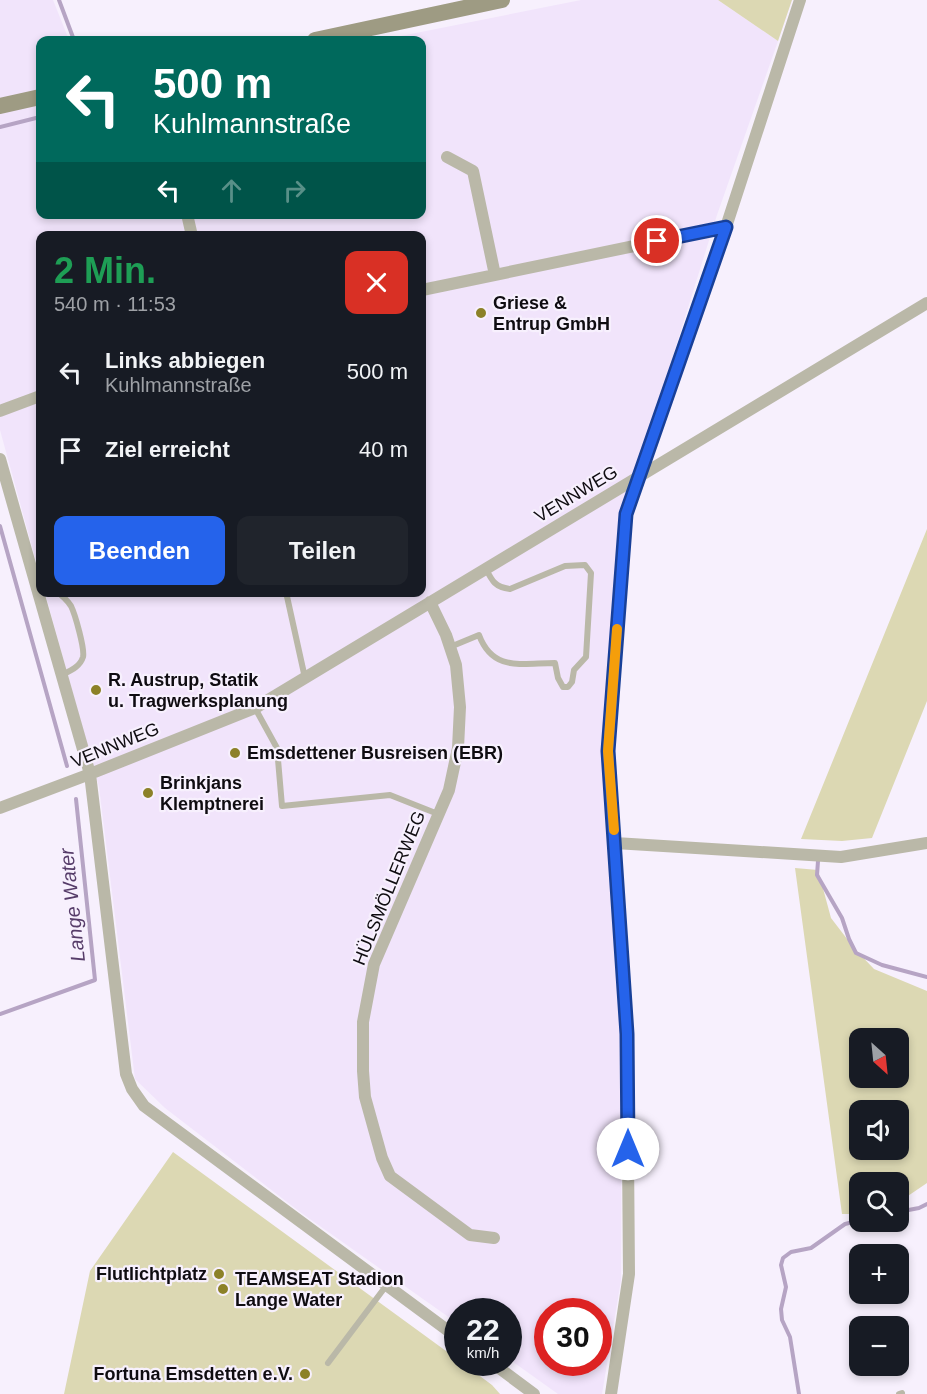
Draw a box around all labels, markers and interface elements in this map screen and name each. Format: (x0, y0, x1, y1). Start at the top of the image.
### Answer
icon: left (54, 60, 132, 138)
text: 500 m (153, 60, 272, 107)
text: Kuhlmannstraße (153, 109, 351, 139)
icon: left (152, 174, 185, 207)
icon: ahead (215, 174, 248, 207)
icon: right (278, 174, 311, 207)
pin (631, 215, 682, 266)
icon: arrive (640, 224, 673, 257)
text: 2 Min. (54, 250, 156, 291)
button: close (345, 251, 408, 314)
text: 540 m · 11:53 (54, 293, 176, 315)
place label: Griese & Entrup GmbH (493, 293, 610, 334)
marker: Griese & Entrup GmbH (474, 306, 488, 320)
text: Links abbiegen (105, 348, 265, 373)
icon: left (54, 356, 87, 389)
text: 500 m (347, 359, 408, 384)
text: Kuhlmannstraße (105, 374, 252, 396)
icon: arrive (54, 434, 87, 467)
text: Ziel erreicht (105, 437, 230, 462)
text: 40 m (359, 437, 408, 462)
street label: VENNWEG (531, 461, 621, 527)
button: Beenden (54, 516, 225, 585)
button: Teilen (237, 516, 408, 585)
place label: R. Austrup, Statik u. Tragwerksplanung (108, 670, 288, 711)
marker: R. Austrup, Statik u. Tragwerksplanung (89, 683, 103, 697)
street label: VENNWEG (68, 718, 162, 772)
place label: Emsdettener Busreisen (EBR) (247, 743, 503, 763)
marker: Emsdettener Busreisen (EBR) (228, 746, 242, 760)
place label: Brinkjans Klemptnerei (160, 773, 264, 814)
marker: Brinkjans Klemptnerei (141, 786, 155, 800)
street label: HÜLSMÖLLERWEG (349, 808, 429, 968)
water label: Lange Water (55, 846, 89, 963)
north arrow (849, 1028, 909, 1088)
map controls (849, 1028, 909, 1376)
button: sound (849, 1100, 909, 1160)
position arrow (596, 1117, 660, 1181)
button: search (849, 1172, 909, 1232)
button: + (849, 1244, 909, 1304)
place label: Flutlichtplatz (96, 1264, 207, 1284)
marker: Flutlichtplatz (212, 1267, 226, 1281)
place label: TEAMSEAT Stadion Lange Water (235, 1269, 404, 1310)
marker: TEAMSEAT Stadion Lange Water (216, 1282, 230, 1296)
speed limit sign: 30 (534, 1298, 612, 1376)
text: 22 (466, 1313, 500, 1346)
button: − (849, 1316, 909, 1376)
text: km/h (467, 1344, 499, 1361)
place label: Fortuna Emsdetten e.V. (94, 1364, 293, 1384)
marker: Fortuna Emsdetten e.V. (298, 1367, 312, 1381)

